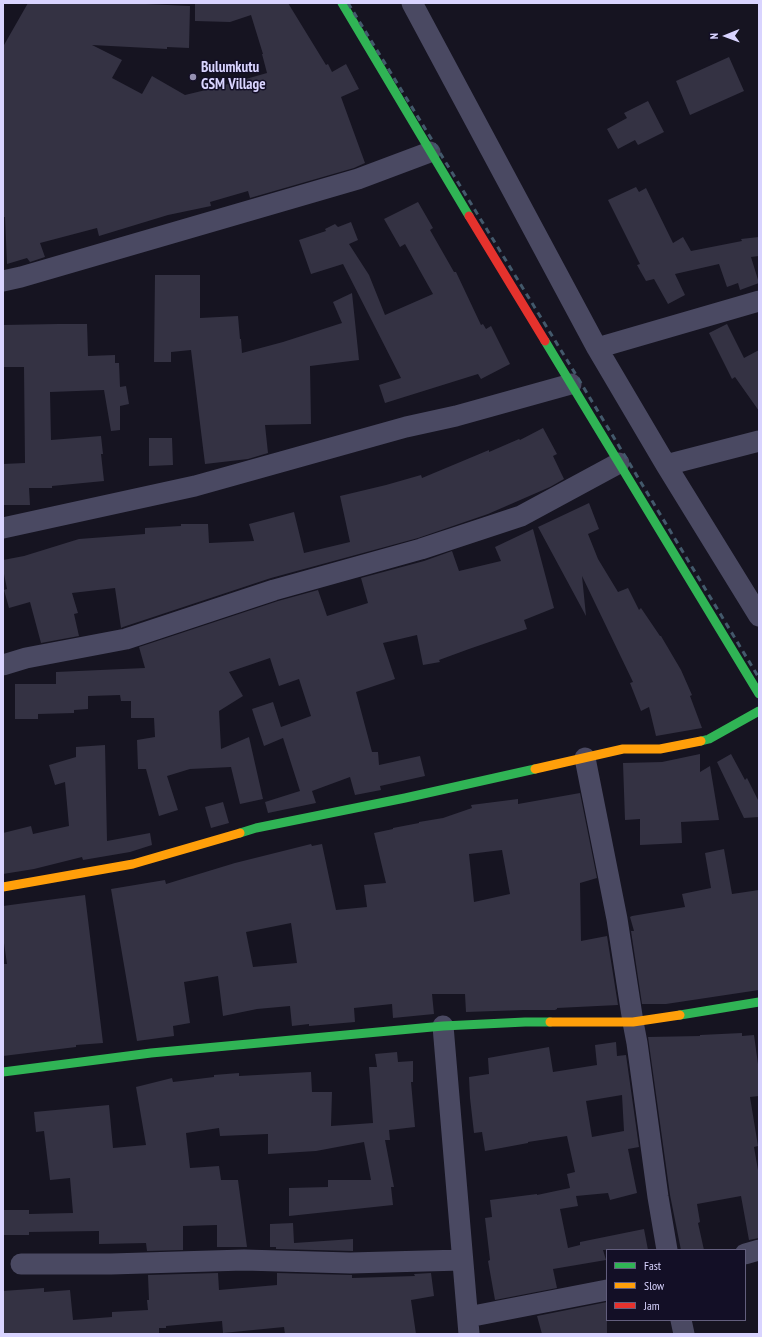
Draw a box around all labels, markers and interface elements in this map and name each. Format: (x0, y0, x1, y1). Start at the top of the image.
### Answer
north arrow (706, 16, 746, 56)
text: N (707, 33, 721, 39)
place label: Bulumkutu GSM Village (201, 59, 266, 94)
marker: Bulumkutu GSM Village (188, 72, 198, 82)
legend (606, 1249, 746, 1321)
text: Fast (644, 1258, 661, 1273)
text: Slow (644, 1278, 664, 1293)
text: Jam (644, 1298, 660, 1313)

